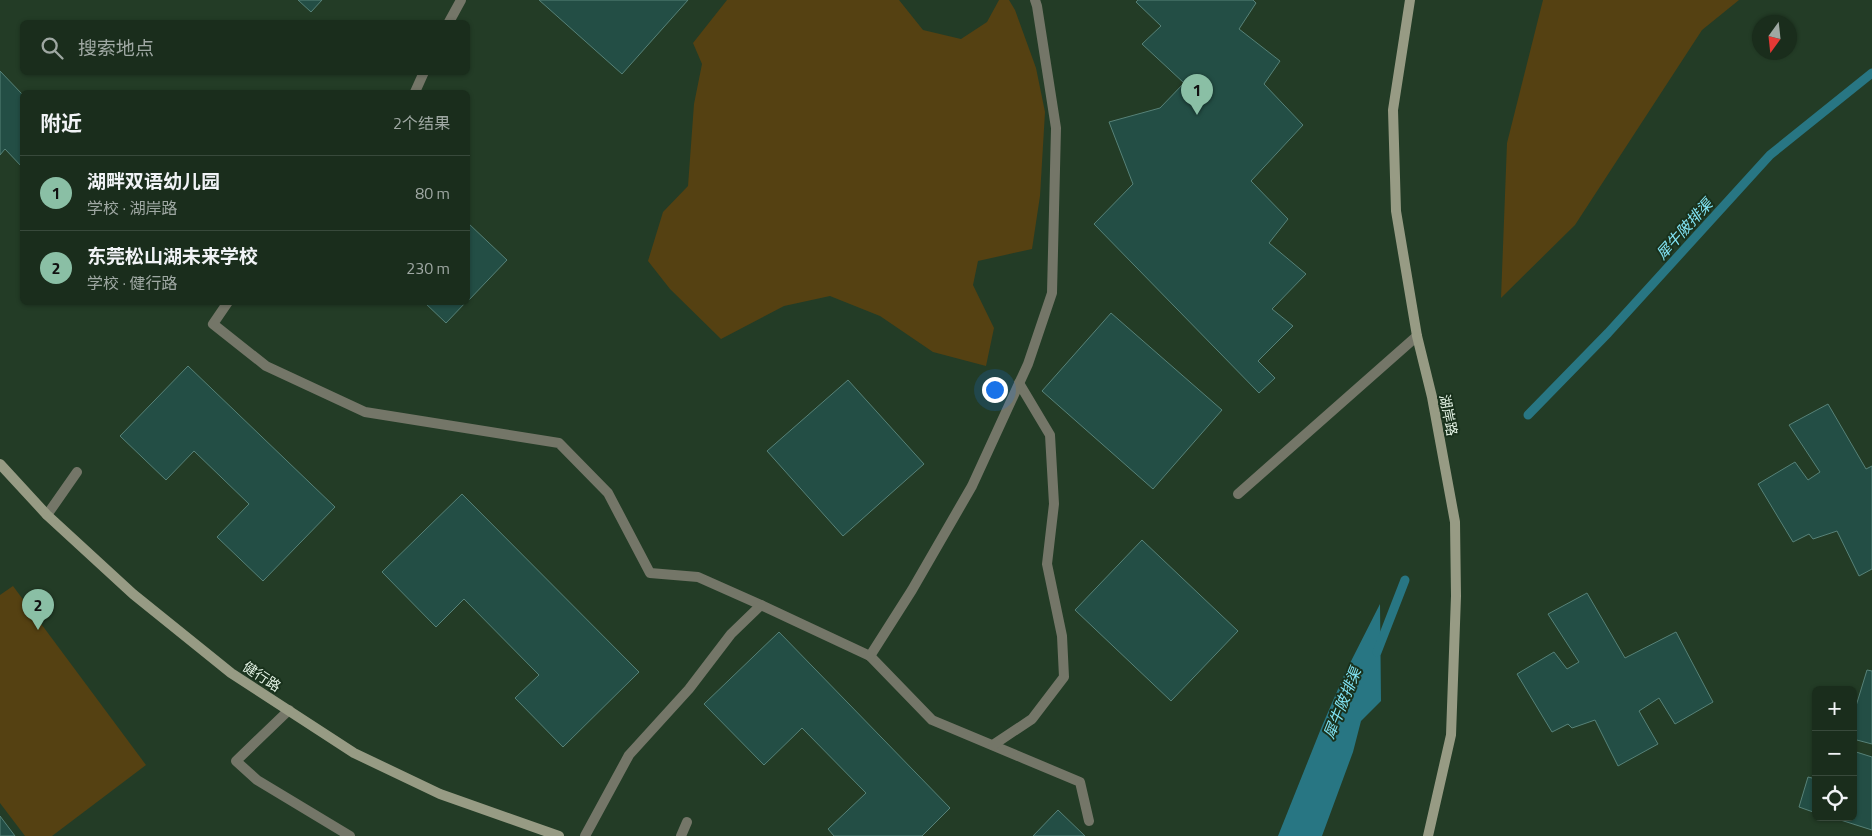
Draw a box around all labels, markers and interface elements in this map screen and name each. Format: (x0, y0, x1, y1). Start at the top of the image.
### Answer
north arrow (1752, 15, 1797, 60)
search box (20, 20, 470, 75)
text: 搜索地点 (78, 33, 154, 62)
icon: search (38, 34, 66, 62)
pin: 1 (1181, 74, 1213, 115)
text: 附近 (40, 107, 82, 139)
text: 2个结果 (393, 111, 450, 135)
text: 湖畔双语幼儿园 (87, 166, 220, 195)
text: 1 (52, 181, 60, 205)
text: 80 m (415, 181, 450, 205)
water label: 犀牛陂排渠 (1650, 192, 1719, 265)
text: 学校 · 湖岸路 (87, 196, 178, 220)
text: 东莞松山湖未来学校 (87, 241, 258, 270)
text: 2 (52, 256, 60, 280)
text: 230 m (406, 256, 450, 280)
text: 学校 · 健行路 (87, 271, 178, 295)
your location (982, 377, 1008, 403)
street label: 湖岸路 (1435, 392, 1463, 438)
pin: 2 (22, 589, 54, 630)
street label: 健行路 (239, 656, 285, 696)
water label: 犀牛陂排渠 (1317, 662, 1367, 742)
map controls (1812, 686, 1857, 821)
button: + (1812, 686, 1857, 731)
button: − (1812, 731, 1857, 776)
button: locate (1812, 776, 1857, 821)

